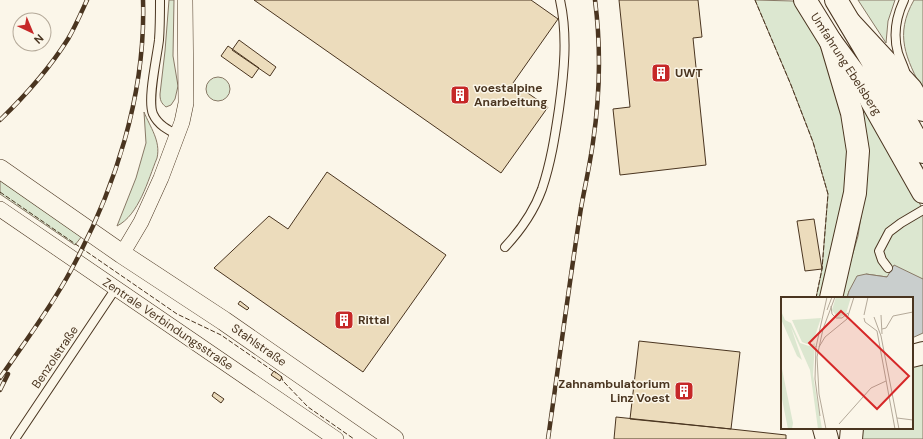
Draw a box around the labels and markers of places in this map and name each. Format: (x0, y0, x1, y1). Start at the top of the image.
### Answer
building icon: UWT (650, 62, 672, 84)
place label: UWT (675, 65, 703, 81)
place label: voestalpine Anarbeitung (474, 80, 547, 110)
building icon: voestalpine Anarbeitung (449, 84, 471, 106)
building icon: Rittal (333, 309, 355, 331)
place label: Rittal (358, 312, 390, 328)
place label: Zahnambulatorium Linz Voest (558, 376, 670, 406)
building icon: Zahnambulatorium Linz Voest (673, 380, 695, 402)

